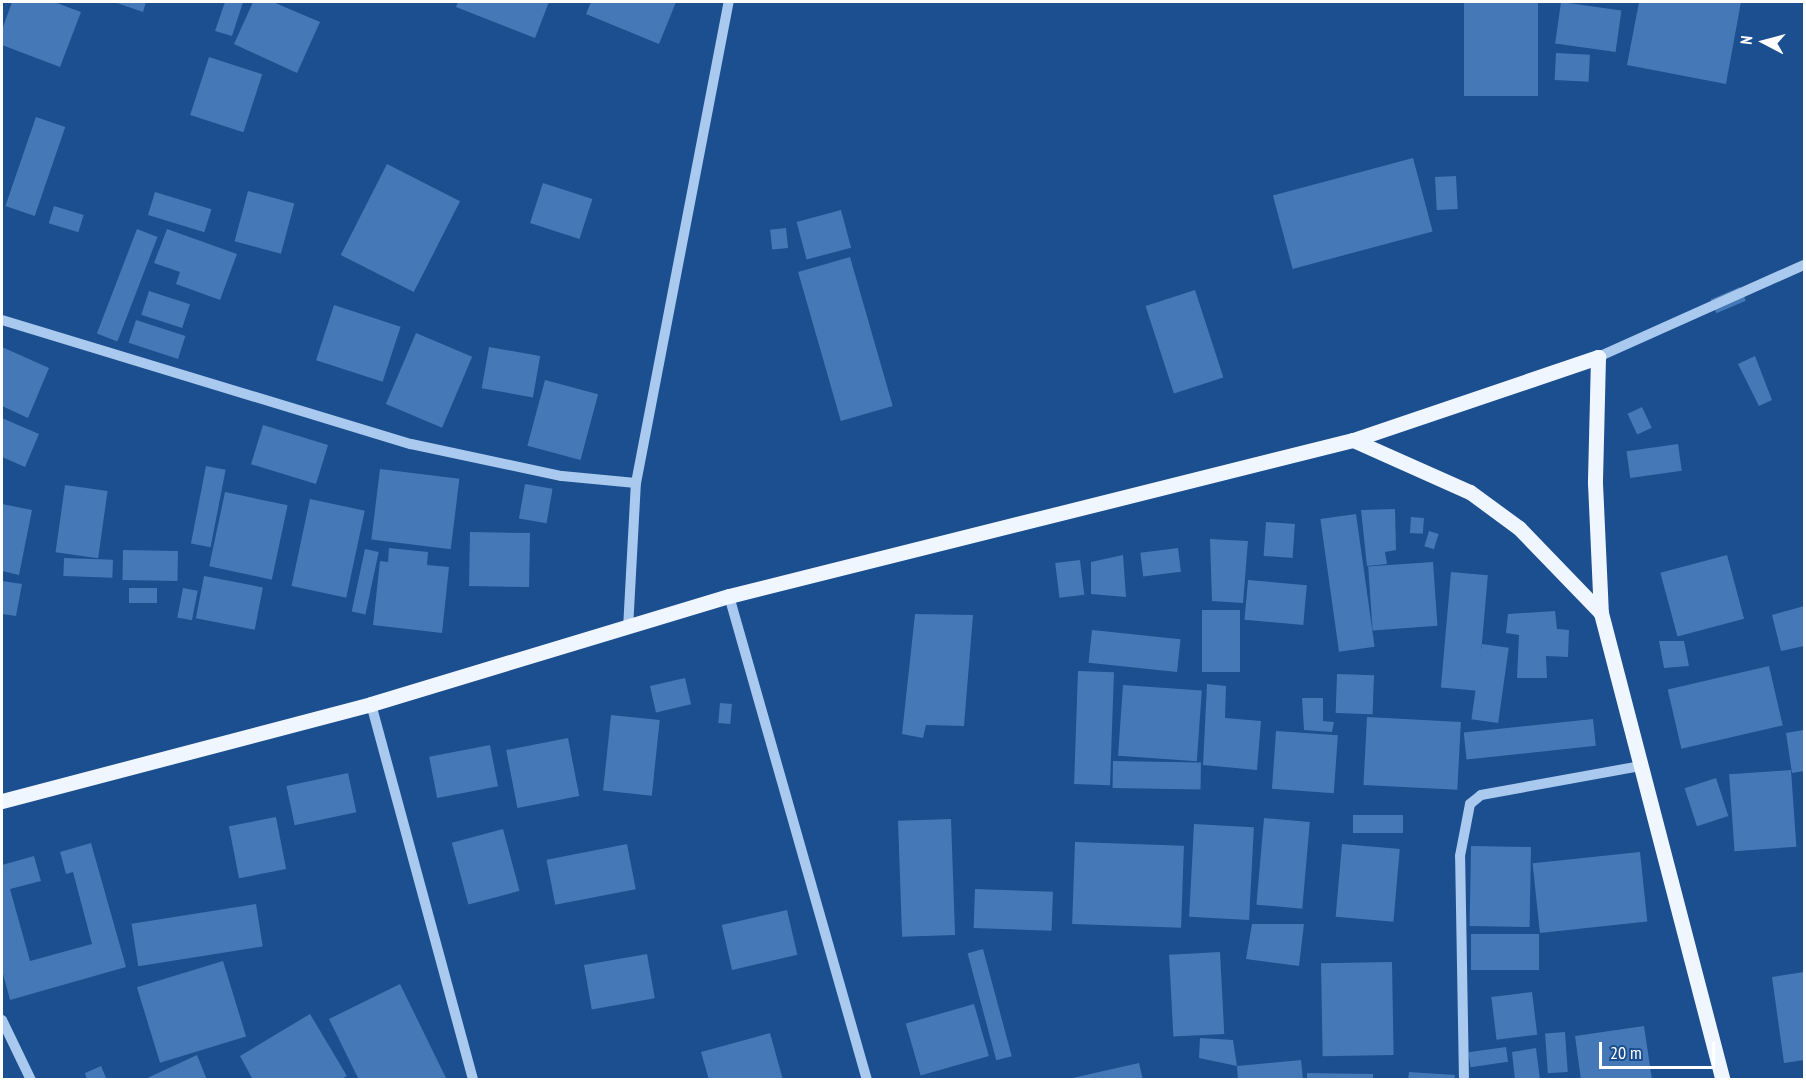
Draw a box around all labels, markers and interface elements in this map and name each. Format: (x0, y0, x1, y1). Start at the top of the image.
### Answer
north arrow (1734, 12, 1794, 72)
text: N (1736, 35, 1756, 45)
scale bar (1602, 1030, 1718, 1068)
text: 20 m (1610, 1041, 1642, 1064)

